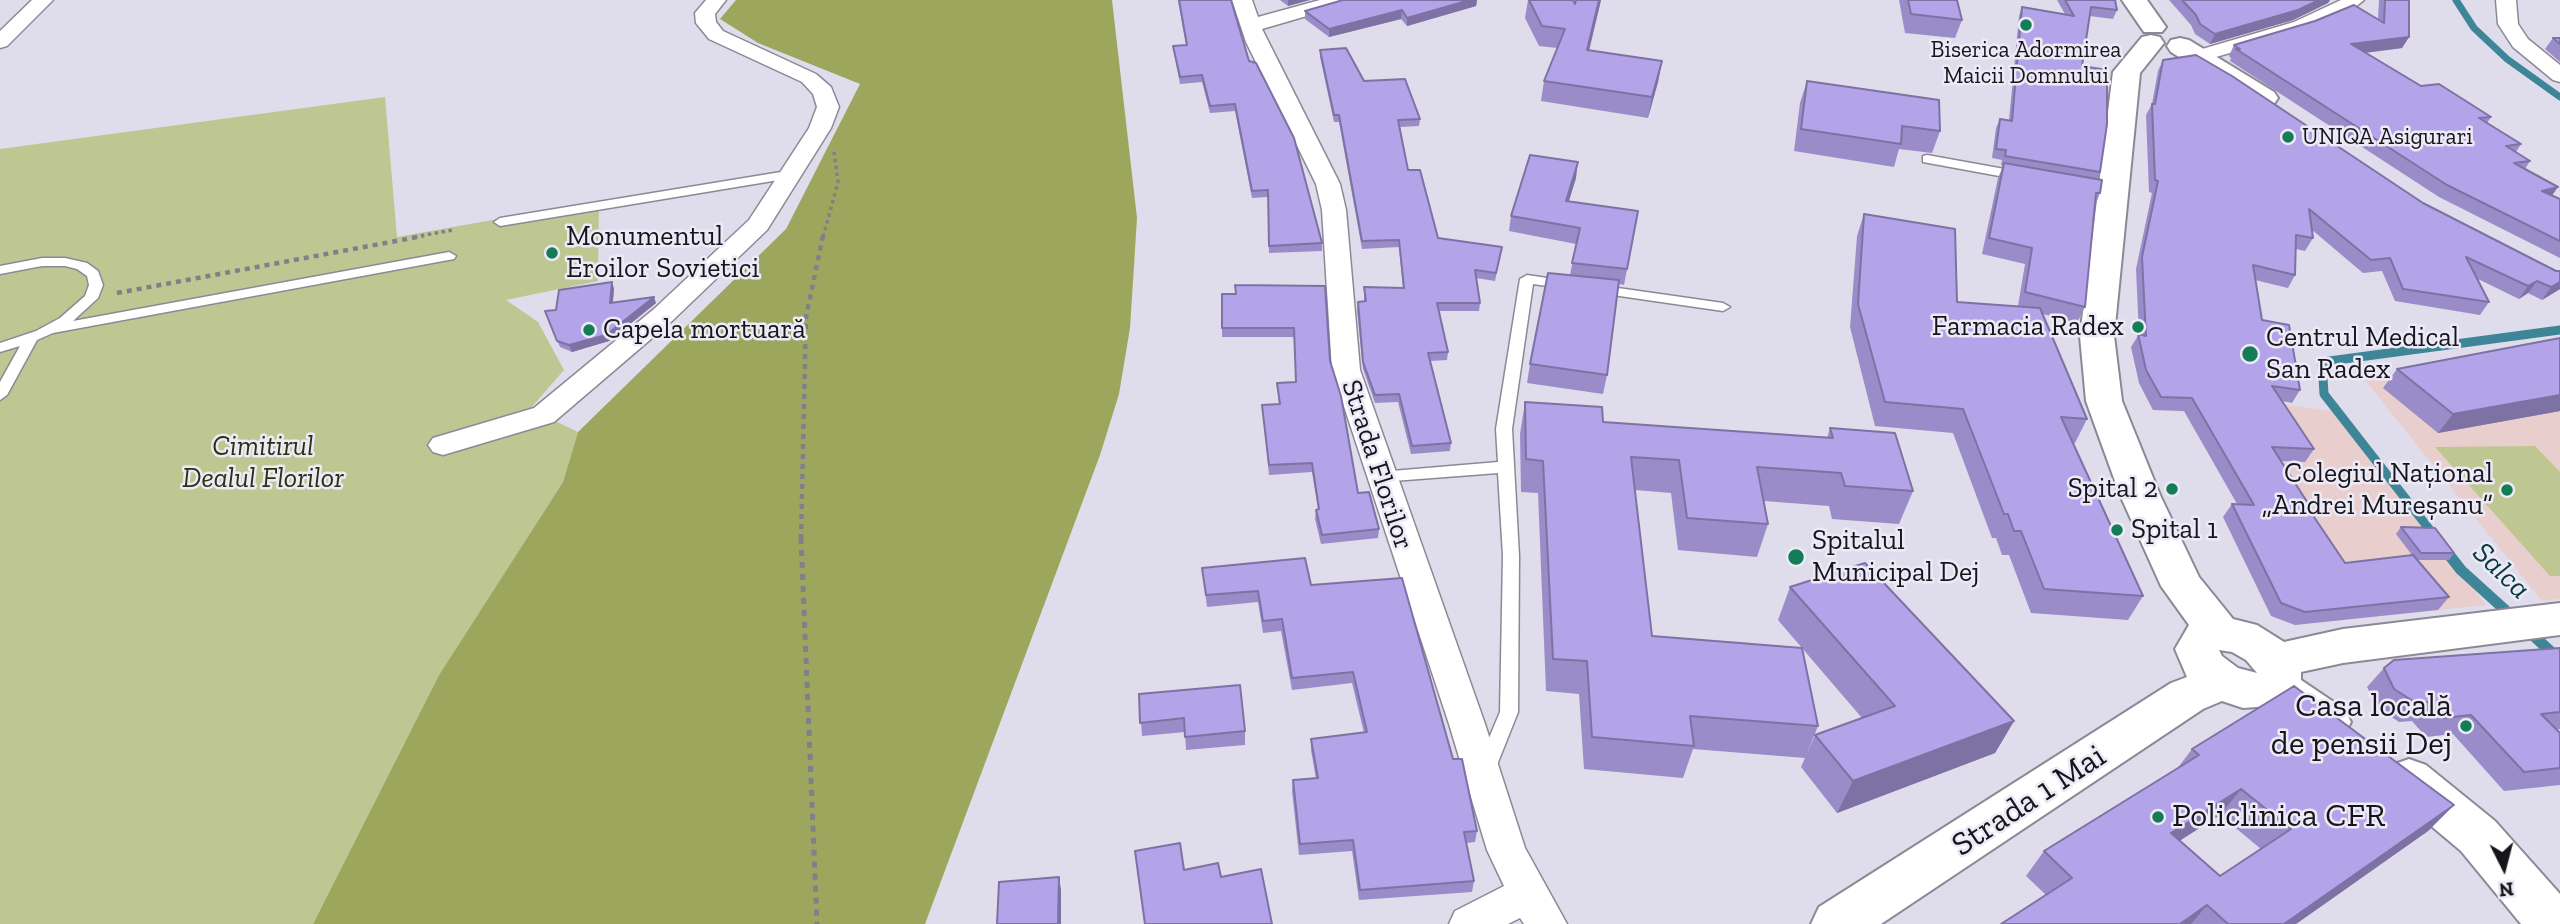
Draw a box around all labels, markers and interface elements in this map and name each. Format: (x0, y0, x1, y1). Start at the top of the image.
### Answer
marker: Biserica Adormirea Maicii Domnului (2018, 17, 2034, 33)
place label: Biserica Adormirea Maicii Domnului (1931, 36, 2121, 90)
place label: UNIQA Asigurari (2302, 123, 2473, 151)
marker: UNIQA Asigurari (2280, 129, 2296, 145)
place label: Monumentul Eroilor Sovietici (566, 220, 759, 286)
marker: Monumentul Eroilor Sovietici (544, 245, 560, 261)
place label: Farmacia Radex (1932, 310, 2124, 344)
place label: Capela mortuară (603, 313, 806, 347)
marker: Farmacia Radex (2130, 319, 2146, 335)
place label: Centrul Medical San Radex (2266, 321, 2459, 387)
marker: Capela mortuară (581, 322, 597, 338)
marker: Centrul Medical San Radex (2240, 344, 2260, 364)
street label: Strada Florilor (1334, 376, 1420, 554)
park label: Cimitirul Dealul Florilor (182, 430, 344, 496)
place label: Colegiul Național „Andrei Mureșanu” (2262, 457, 2493, 523)
place label: Spital 2 (2068, 472, 2158, 506)
marker: Spital 2 (2164, 481, 2180, 497)
marker: Colegiul Național „Andrei Mureșanu” (2499, 482, 2515, 498)
place label: Spital 1 (2131, 513, 2218, 547)
marker: Spital 1 (2109, 522, 2125, 538)
place label: Spitalul Municipal Dej (1812, 524, 1979, 590)
water label: Salca (2465, 535, 2537, 607)
marker: Spitalul Municipal Dej (1786, 547, 1806, 567)
place label: Casa locală de pensii Dej (2271, 687, 2452, 765)
marker: Casa locală de pensii Dej (2458, 718, 2474, 734)
street label: Strada 1 Mai (1945, 737, 2113, 865)
place label: Policlinica CFR (2172, 797, 2385, 837)
marker: Policlinica CFR (2150, 809, 2166, 825)
north arrow (2469, 833, 2539, 903)
text: N (2498, 877, 2515, 902)

